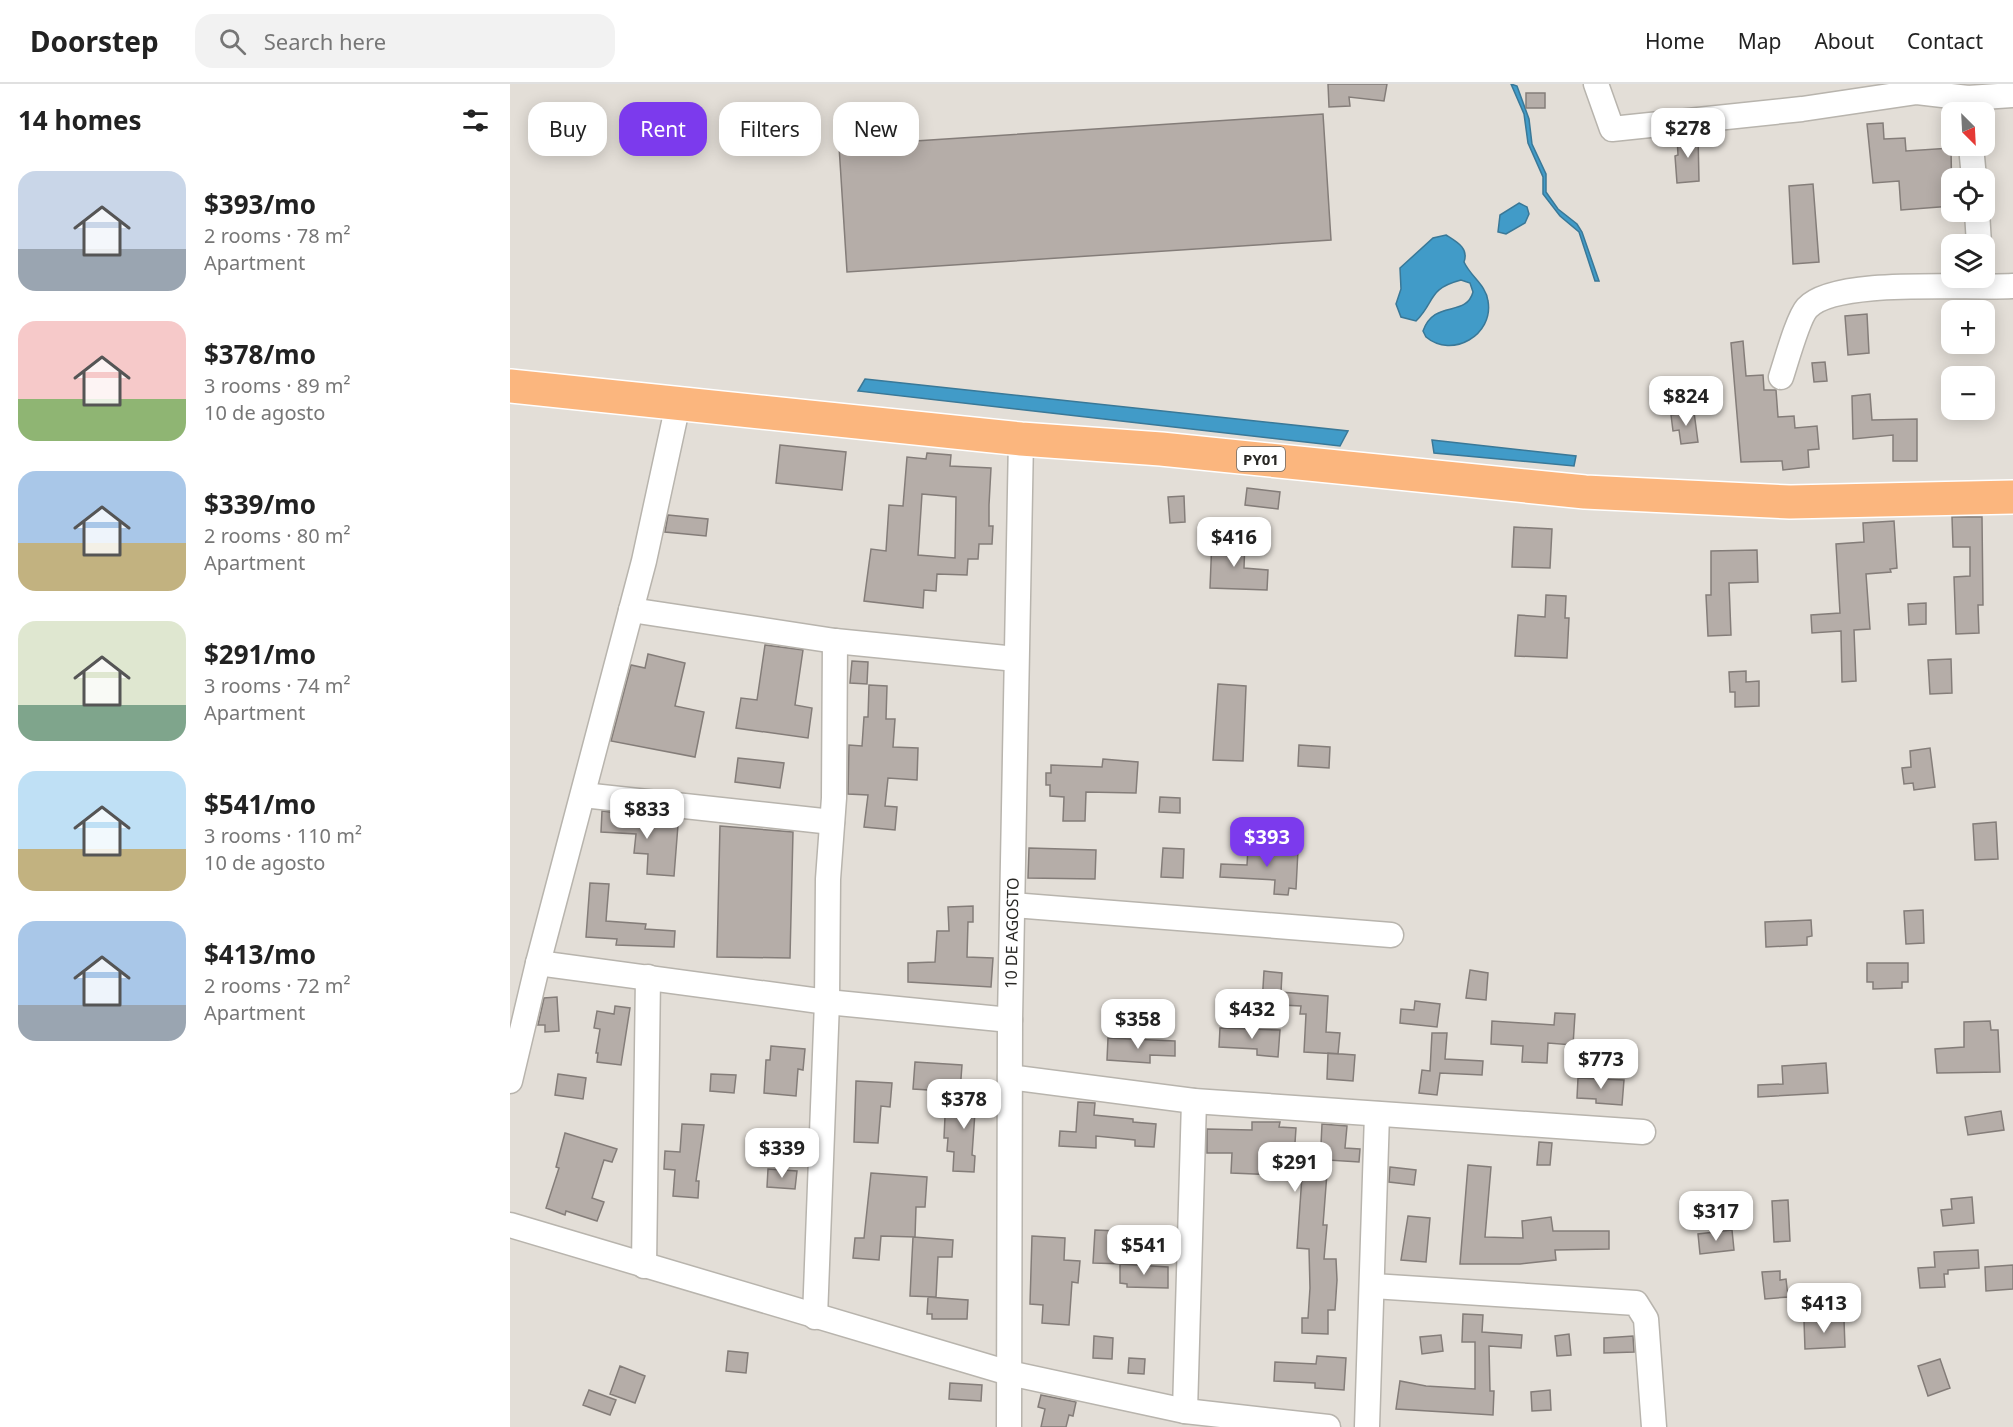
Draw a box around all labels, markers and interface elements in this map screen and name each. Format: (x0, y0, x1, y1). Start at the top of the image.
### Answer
search box (195, 14, 615, 68)
text: Doorstep (30, 22, 159, 60)
icon: search (216, 25, 249, 58)
text: Search here (264, 26, 386, 56)
text: Home (1645, 27, 1705, 55)
text: Map (1738, 27, 1781, 55)
text: About (1814, 27, 1874, 55)
text: Contact (1907, 27, 1983, 55)
text: 14 homes (18, 102, 142, 138)
chip: Buy (528, 102, 607, 156)
chip: Rent (619, 102, 707, 156)
chip: Filters (719, 102, 821, 156)
chip: New (833, 102, 919, 156)
north arrow (1941, 102, 1995, 156)
map controls (1941, 102, 1995, 420)
icon: filters (459, 104, 492, 137)
pin: $278 (1652, 108, 1724, 159)
text: $278 (1665, 114, 1711, 141)
button: locate (1941, 168, 1995, 222)
text: $393/mo (204, 186, 316, 222)
icon: home (66, 195, 138, 267)
text: 2 rooms · 78 m² (204, 222, 351, 249)
button: layers (1941, 234, 1995, 288)
text: Apartment (204, 249, 305, 276)
button: + (1941, 300, 1995, 354)
text: $378/mo (204, 336, 316, 372)
icon: home (66, 345, 138, 417)
button: − (1941, 366, 1995, 420)
text: 3 rooms · 89 m² (204, 372, 351, 399)
pin: $824 (1650, 376, 1722, 427)
text: $824 (1663, 382, 1709, 409)
text: 10 de agosto (204, 399, 325, 426)
road number: PY01 (1237, 447, 1285, 471)
text: $339/mo (204, 486, 316, 522)
icon: home (66, 495, 138, 567)
pin: $416 (1198, 517, 1270, 568)
text: 2 rooms · 80 m² (204, 522, 351, 549)
text: $416 (1211, 523, 1257, 550)
text: Apartment (204, 549, 305, 576)
text: $291/mo (204, 636, 316, 672)
icon: home (66, 645, 138, 717)
text: 3 rooms · 74 m² (204, 672, 351, 699)
text: Apartment (204, 699, 305, 726)
text: $541/mo (204, 786, 316, 822)
pin: $833 (611, 789, 683, 840)
icon: home (66, 795, 138, 867)
text: $833 (624, 795, 670, 822)
pin: $393 (1231, 817, 1303, 868)
text: 3 rooms · 110 m² (204, 822, 362, 849)
text: $393 (1244, 823, 1290, 850)
text: 10 de agosto (204, 849, 325, 876)
street label: 10 DE AGOSTO (1000, 877, 1024, 989)
text: $413/mo (204, 936, 316, 972)
icon: home (66, 945, 138, 1017)
text: 2 rooms · 72 m² (204, 972, 351, 999)
pin: $432 (1216, 989, 1288, 1040)
text: $432 (1229, 995, 1275, 1022)
text: Apartment (204, 999, 305, 1026)
pin: $358 (1102, 999, 1174, 1050)
text: $358 (1115, 1005, 1161, 1032)
pin: $773 (1565, 1039, 1637, 1090)
text: $773 (1578, 1045, 1624, 1072)
pin: $378 (928, 1079, 1000, 1130)
text: $378 (941, 1085, 987, 1112)
pin: $339 (746, 1128, 818, 1179)
text: $339 (759, 1134, 805, 1161)
pin: $291 (1259, 1142, 1331, 1193)
text: $291 (1272, 1148, 1318, 1175)
pin: $317 (1680, 1191, 1752, 1242)
text: $317 (1693, 1197, 1739, 1224)
pin: $541 (1108, 1225, 1180, 1276)
text: $541 (1121, 1231, 1167, 1258)
pin: $413 (1788, 1283, 1860, 1334)
text: $413 (1801, 1289, 1847, 1316)

